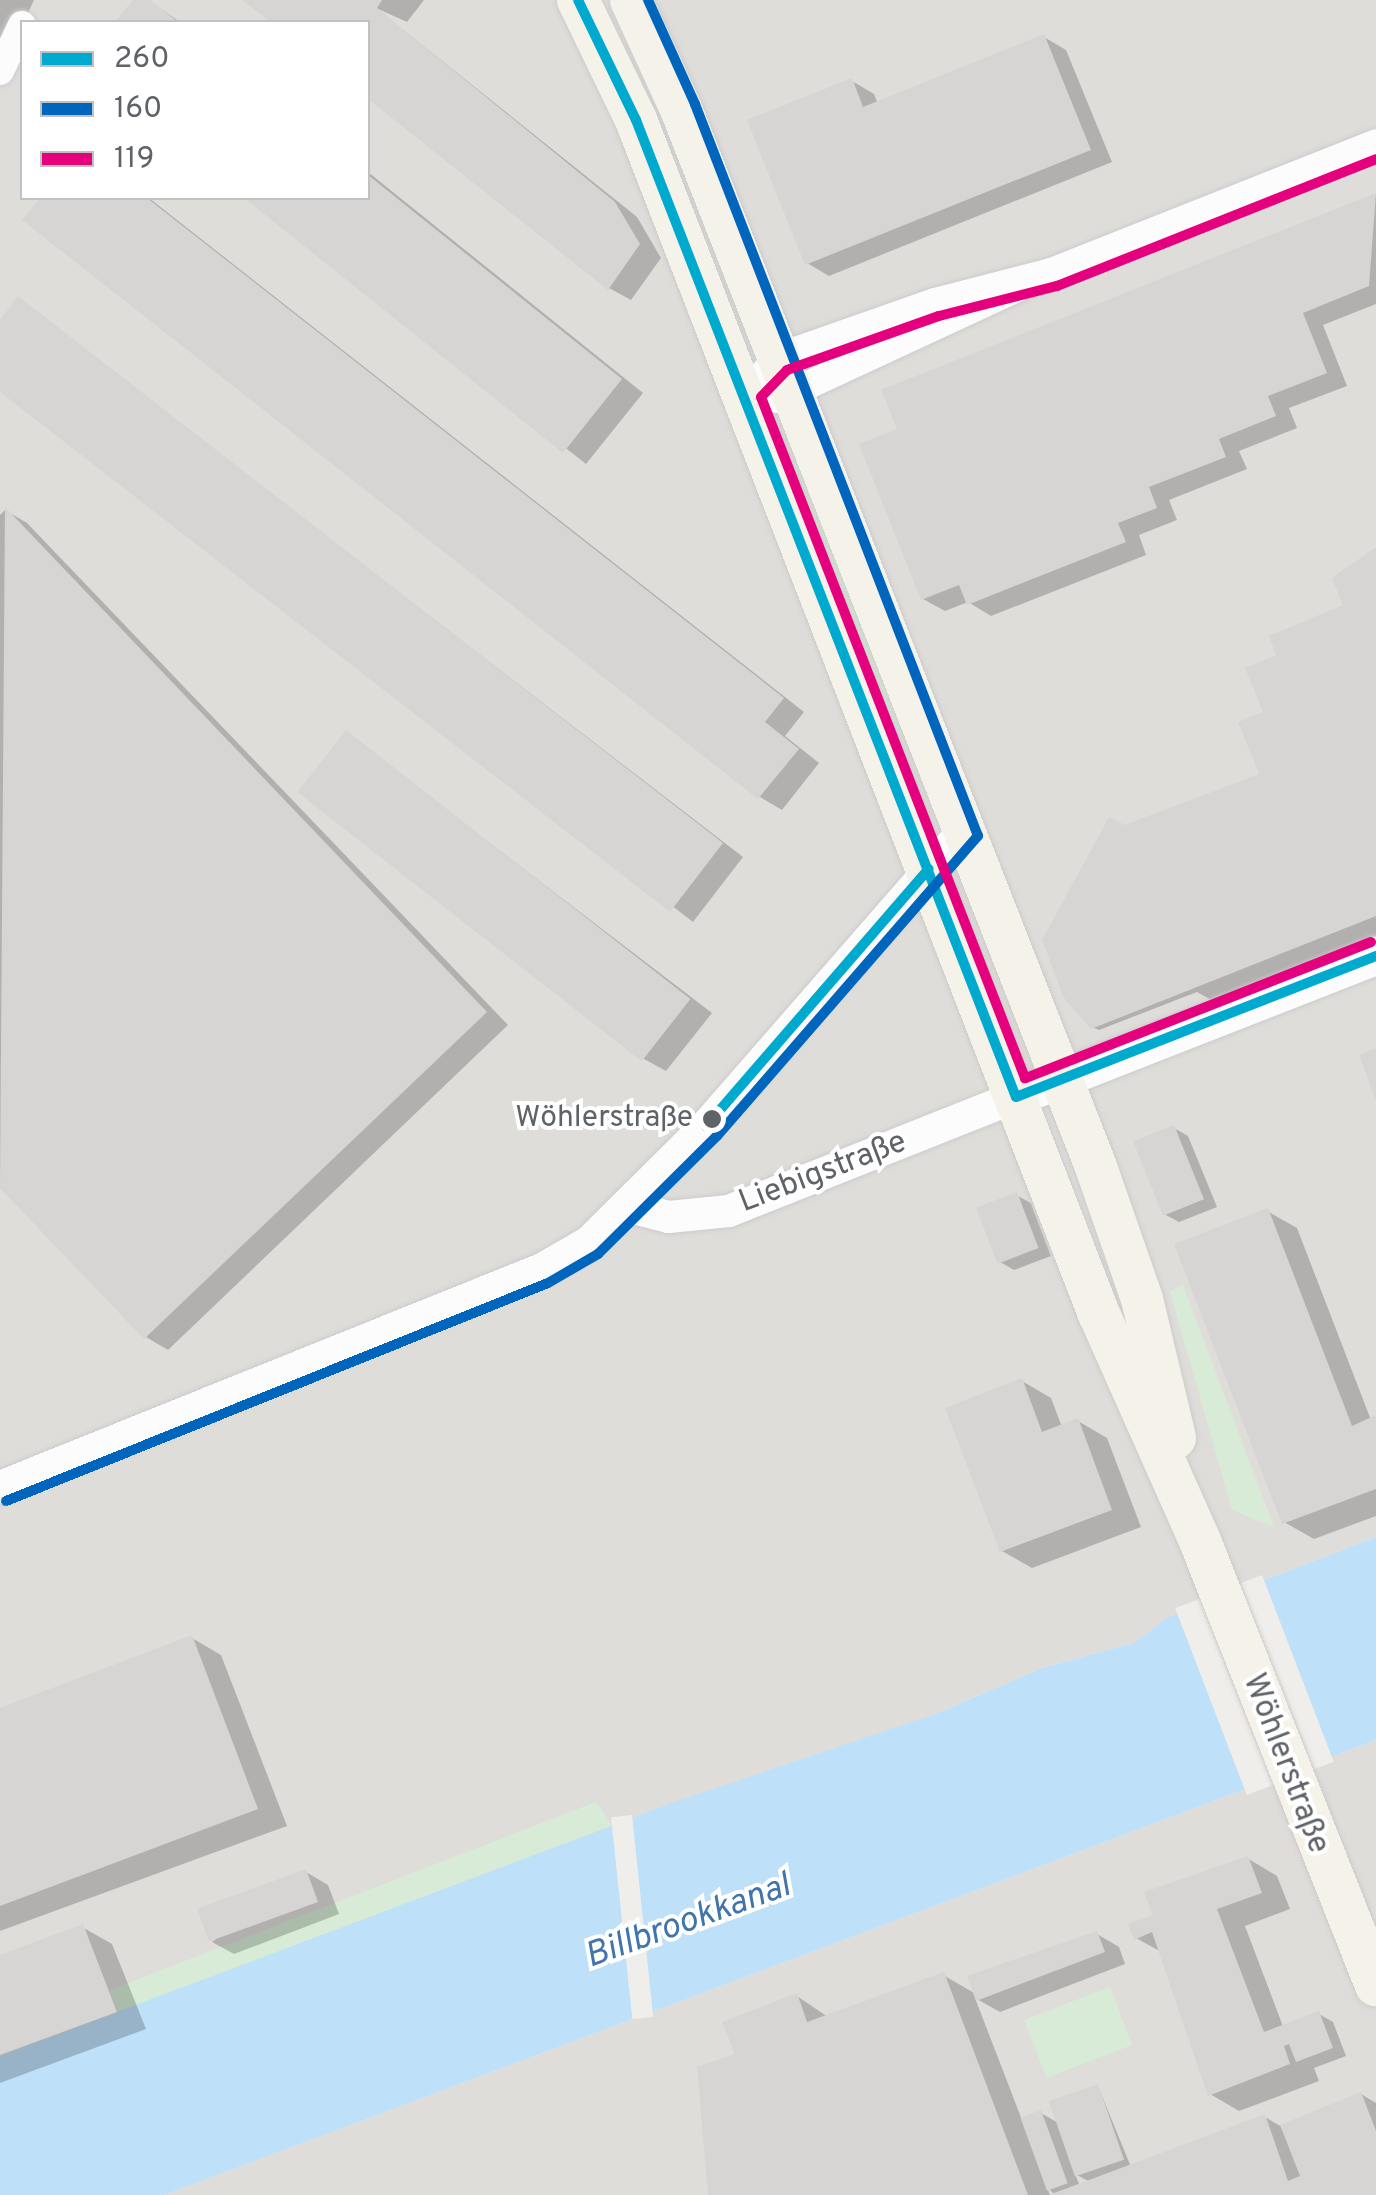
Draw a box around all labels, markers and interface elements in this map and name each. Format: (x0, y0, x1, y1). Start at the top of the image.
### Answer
legend (20, 20, 370, 200)
text: 260 (114, 41, 170, 78)
text: 160 (114, 91, 162, 128)
text: 119 (114, 141, 154, 178)
place label: Wöhlerstraße (515, 1101, 693, 1137)
marker: Wöhlerstraße (702, 1109, 722, 1129)
street label: Liebigstraße (734, 1123, 912, 1223)
street label: Wöhlerstraße (1233, 1669, 1337, 1859)
water label: Billbrookkanal (580, 1865, 796, 1979)

